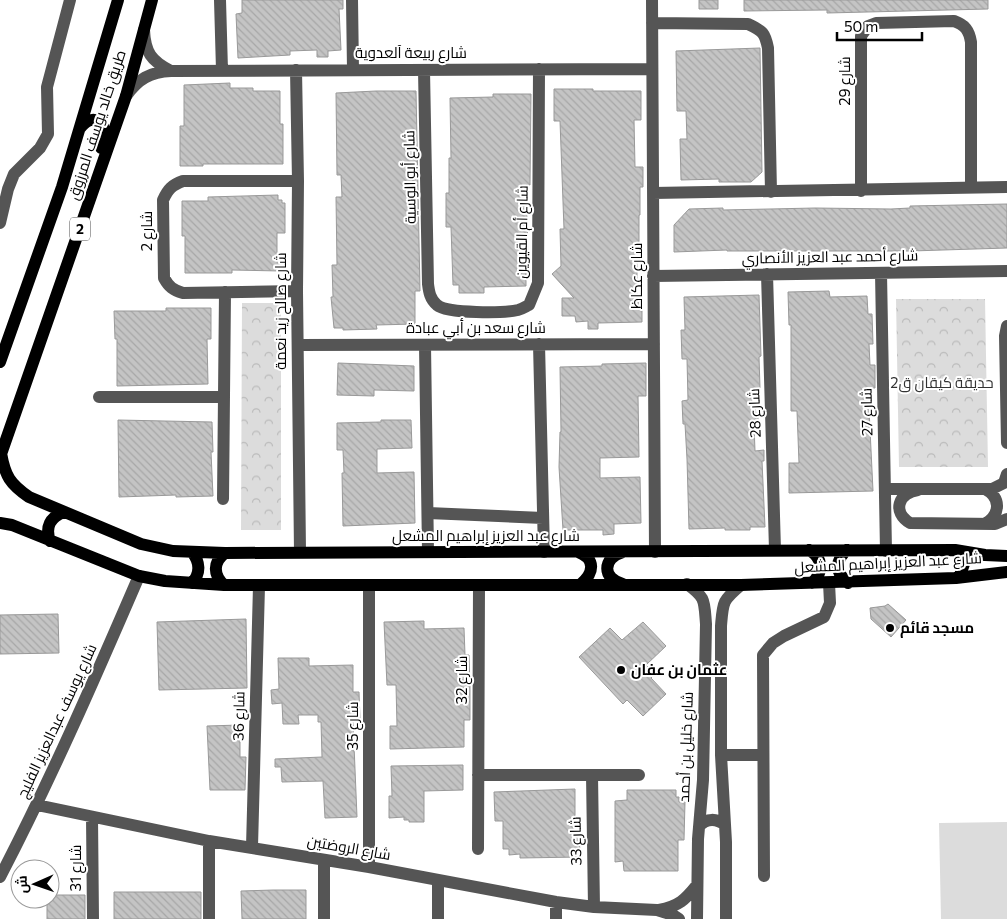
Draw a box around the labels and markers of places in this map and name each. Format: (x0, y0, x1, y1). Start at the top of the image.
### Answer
place label: مسجد قائم (900, 618, 974, 638)
marker: مسجد قائم (884, 622, 896, 634)
place label: عثمان بن عفان (631, 660, 728, 679)
marker: عثمان بن عفان (615, 664, 627, 676)

